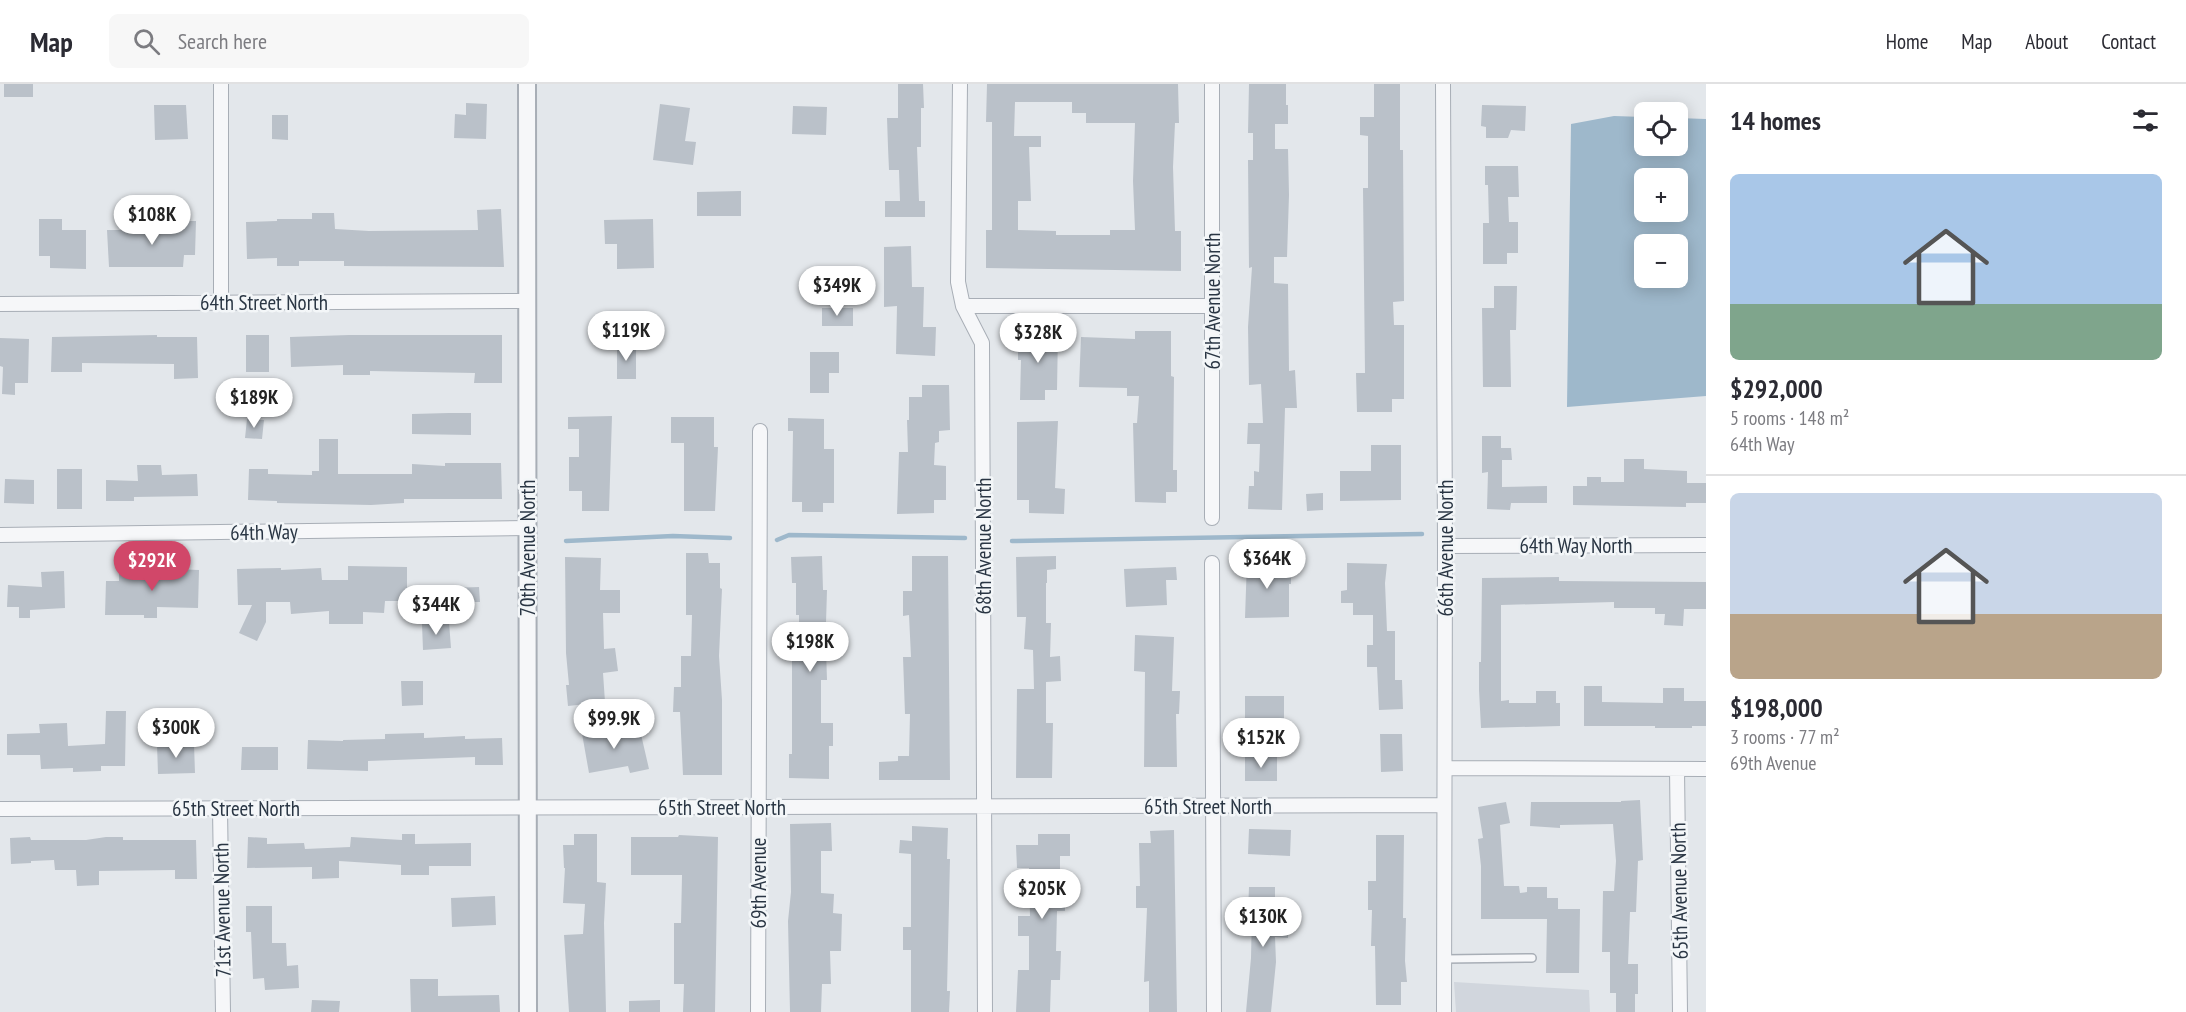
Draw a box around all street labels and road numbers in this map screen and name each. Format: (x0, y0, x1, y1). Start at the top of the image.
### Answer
street label: 67th Avenue North (1199, 233, 1226, 369)
street label: 64th Street North (200, 289, 328, 316)
street label: 68th Avenue North (970, 477, 997, 615)
street label: 70th Avenue North (514, 479, 541, 617)
street label: 66th Avenue North (1432, 479, 1459, 617)
street label: 64th Way (230, 518, 298, 546)
street label: 64th Way North (1519, 532, 1633, 559)
street label: 65th Street North (1144, 793, 1272, 820)
street label: 65th Street North (658, 794, 786, 821)
street label: 65th Street North (172, 795, 300, 822)
street label: 65th Avenue North (1664, 822, 1694, 960)
street label: 69th Avenue (745, 838, 772, 928)
street label: 71st Avenue North (207, 842, 237, 978)

